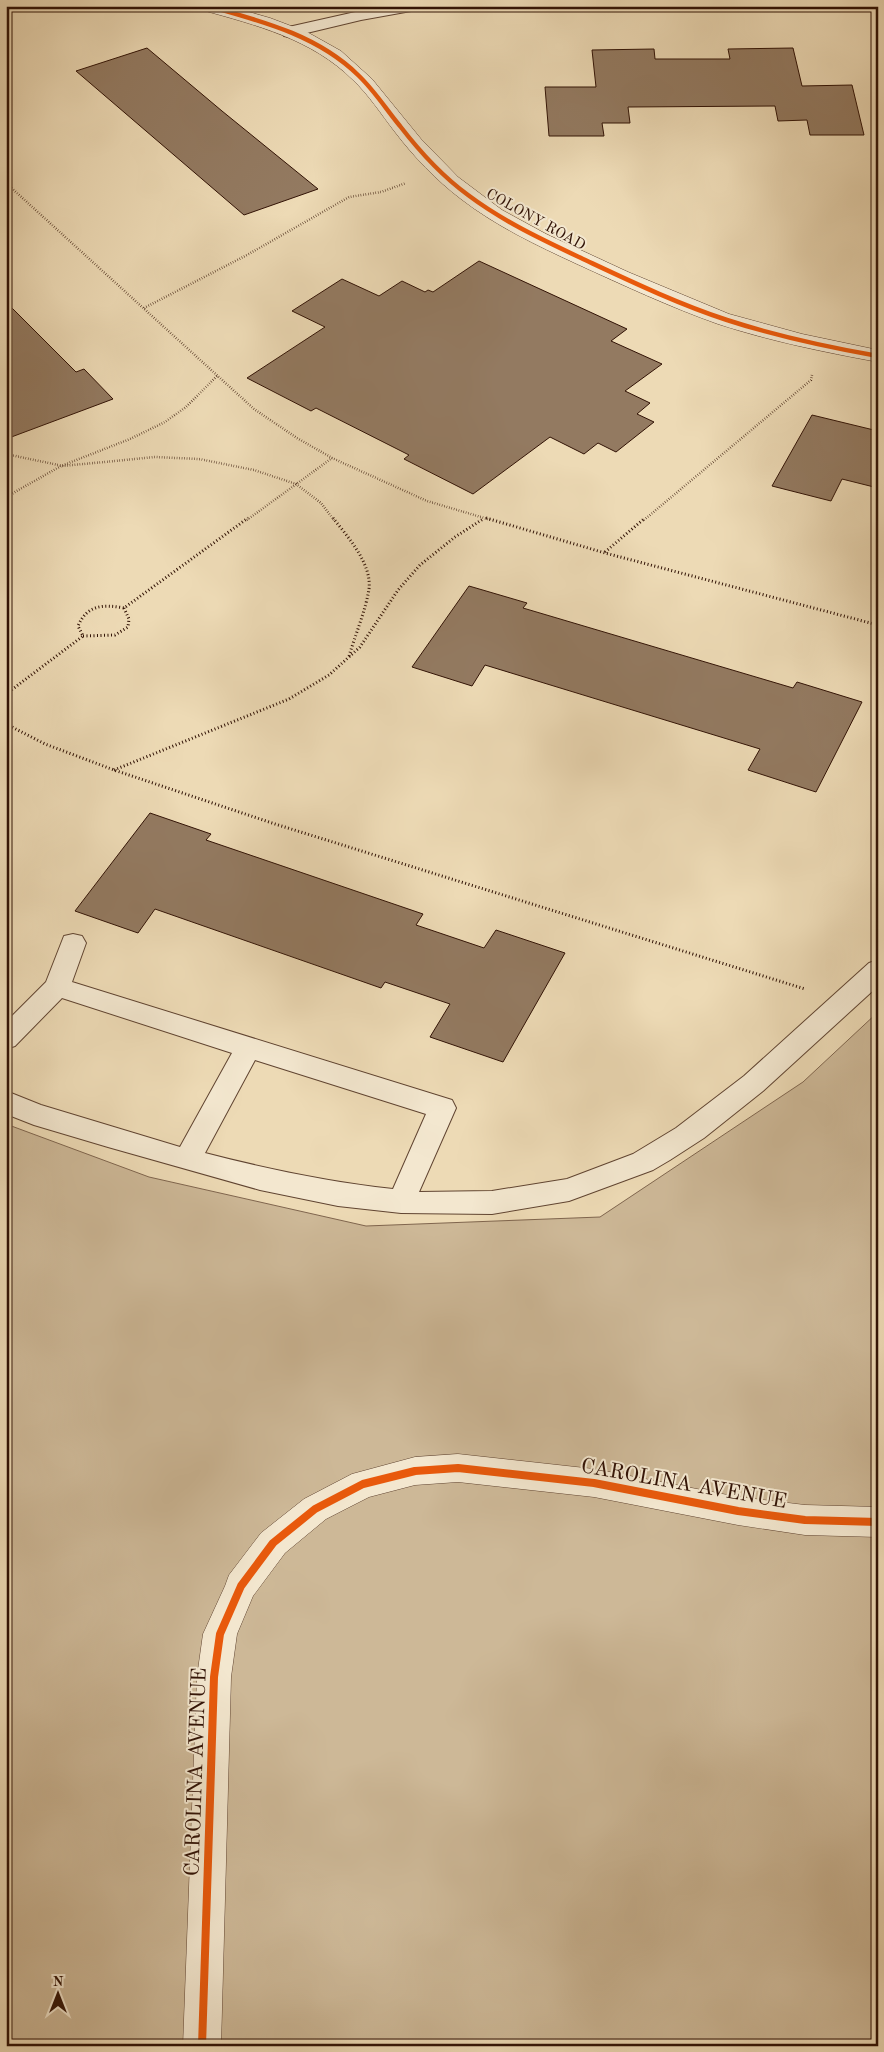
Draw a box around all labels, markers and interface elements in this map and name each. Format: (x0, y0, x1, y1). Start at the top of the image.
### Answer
street label: COLONY ROAD (483, 187, 588, 254)
street label: CAROLINA AVENUE (579, 1456, 788, 1513)
street label: CAROLINA AVENUE (182, 1667, 211, 1877)
north arrow (32, 1970, 82, 2020)
text: N (53, 1975, 64, 1989)

